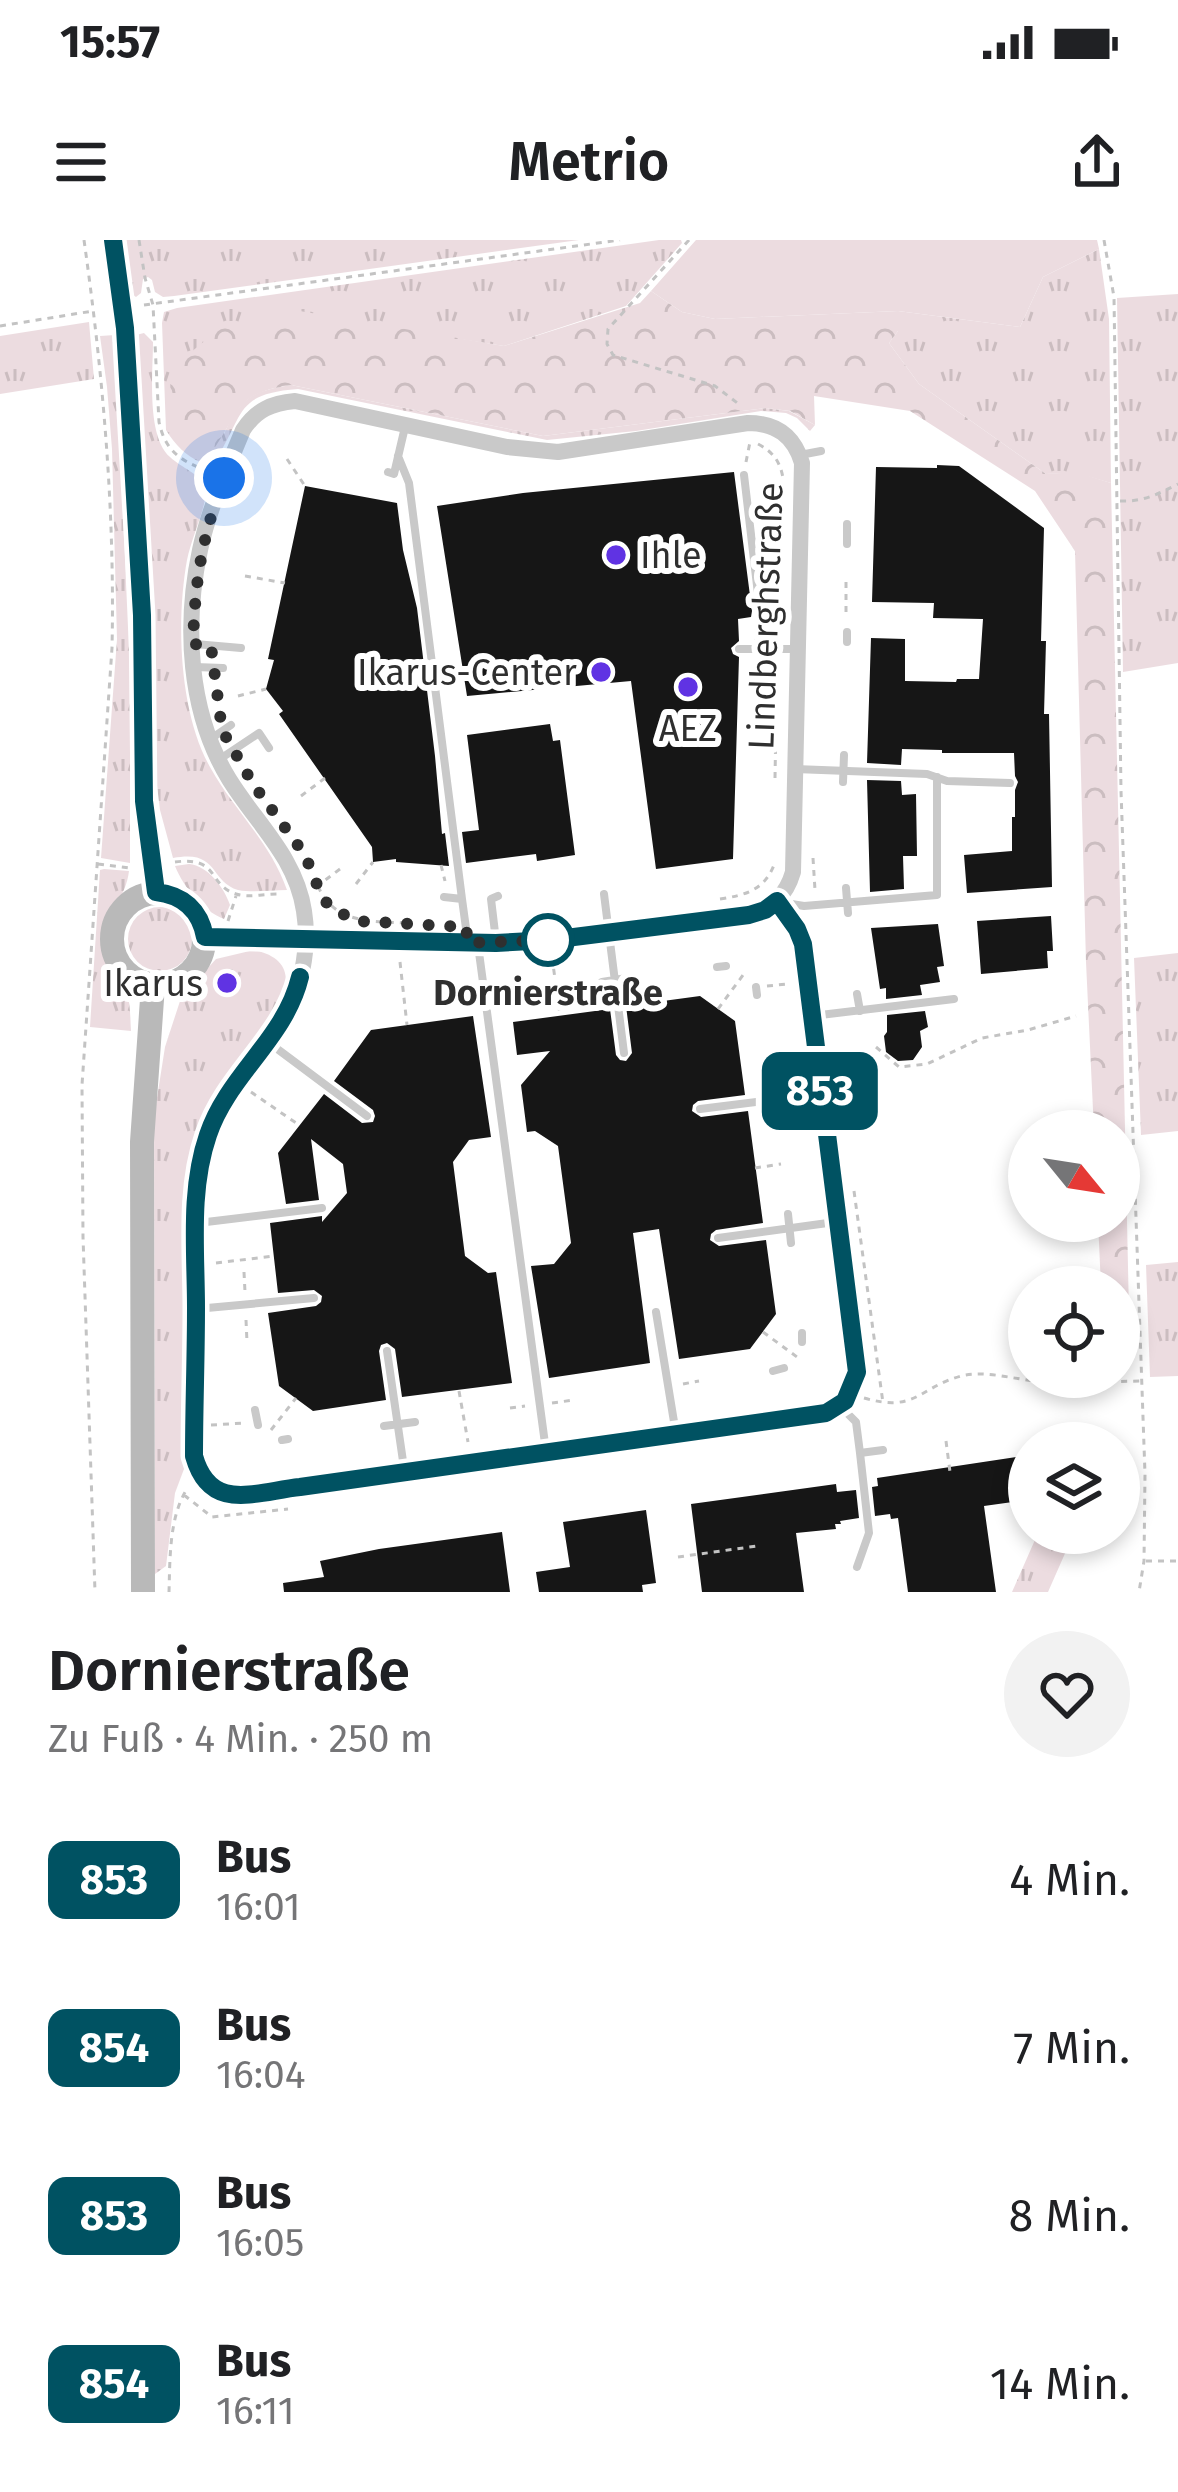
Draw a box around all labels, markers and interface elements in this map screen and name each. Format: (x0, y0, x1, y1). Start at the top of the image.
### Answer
text: 15:57 (60, 15, 160, 69)
icon: menu (48, 129, 114, 195)
icon: share (1064, 129, 1130, 195)
text: Metrio (509, 130, 669, 194)
your location (194, 448, 254, 508)
street label: Lindberghstraße (739, 481, 793, 751)
place label: Ihle (640, 534, 702, 578)
marker: Ihle (603, 542, 629, 568)
place label: Ikarus-Center (357, 651, 577, 695)
marker: Ikarus-Center (588, 659, 614, 685)
marker: AEZ (675, 674, 701, 700)
place label: AEZ (659, 707, 717, 751)
marker: Dornierstraße (523, 915, 573, 965)
place label: Ikarus (103, 962, 203, 1006)
marker: Ikarus (214, 970, 240, 996)
place label: Dornierstraße (433, 971, 663, 1015)
line badge: 853 (751, 1052, 889, 1130)
text: 853 (786, 1066, 854, 1116)
north arrow (1008, 1110, 1140, 1242)
map controls (1008, 1110, 1140, 1554)
button: locate (1008, 1266, 1140, 1398)
button: layers (1008, 1422, 1140, 1554)
button: heart (1004, 1631, 1130, 1757)
text: Dornierstraße (48, 1637, 410, 1705)
text: Zu Fuß · 4 Min. · 250 m (48, 1716, 433, 1762)
text: Bus (216, 1830, 291, 1884)
text: 4 Min. (1009, 1853, 1130, 1907)
text: 853 (80, 1855, 148, 1905)
text: 16:01 (216, 1884, 301, 1930)
text: Bus (216, 1998, 291, 2052)
text: 7 Min. (1013, 2021, 1130, 2075)
text: 854 (79, 2023, 149, 2073)
text: 16:04 (216, 2052, 306, 2098)
text: Bus (216, 2166, 291, 2220)
text: 8 Min. (1008, 2189, 1130, 2243)
text: 853 (80, 2191, 148, 2241)
text: 16:05 (216, 2220, 304, 2266)
text: Bus (216, 2334, 291, 2388)
text: 14 Min. (990, 2357, 1130, 2411)
text: 854 (79, 2359, 149, 2409)
text: 16:11 (216, 2388, 295, 2434)

